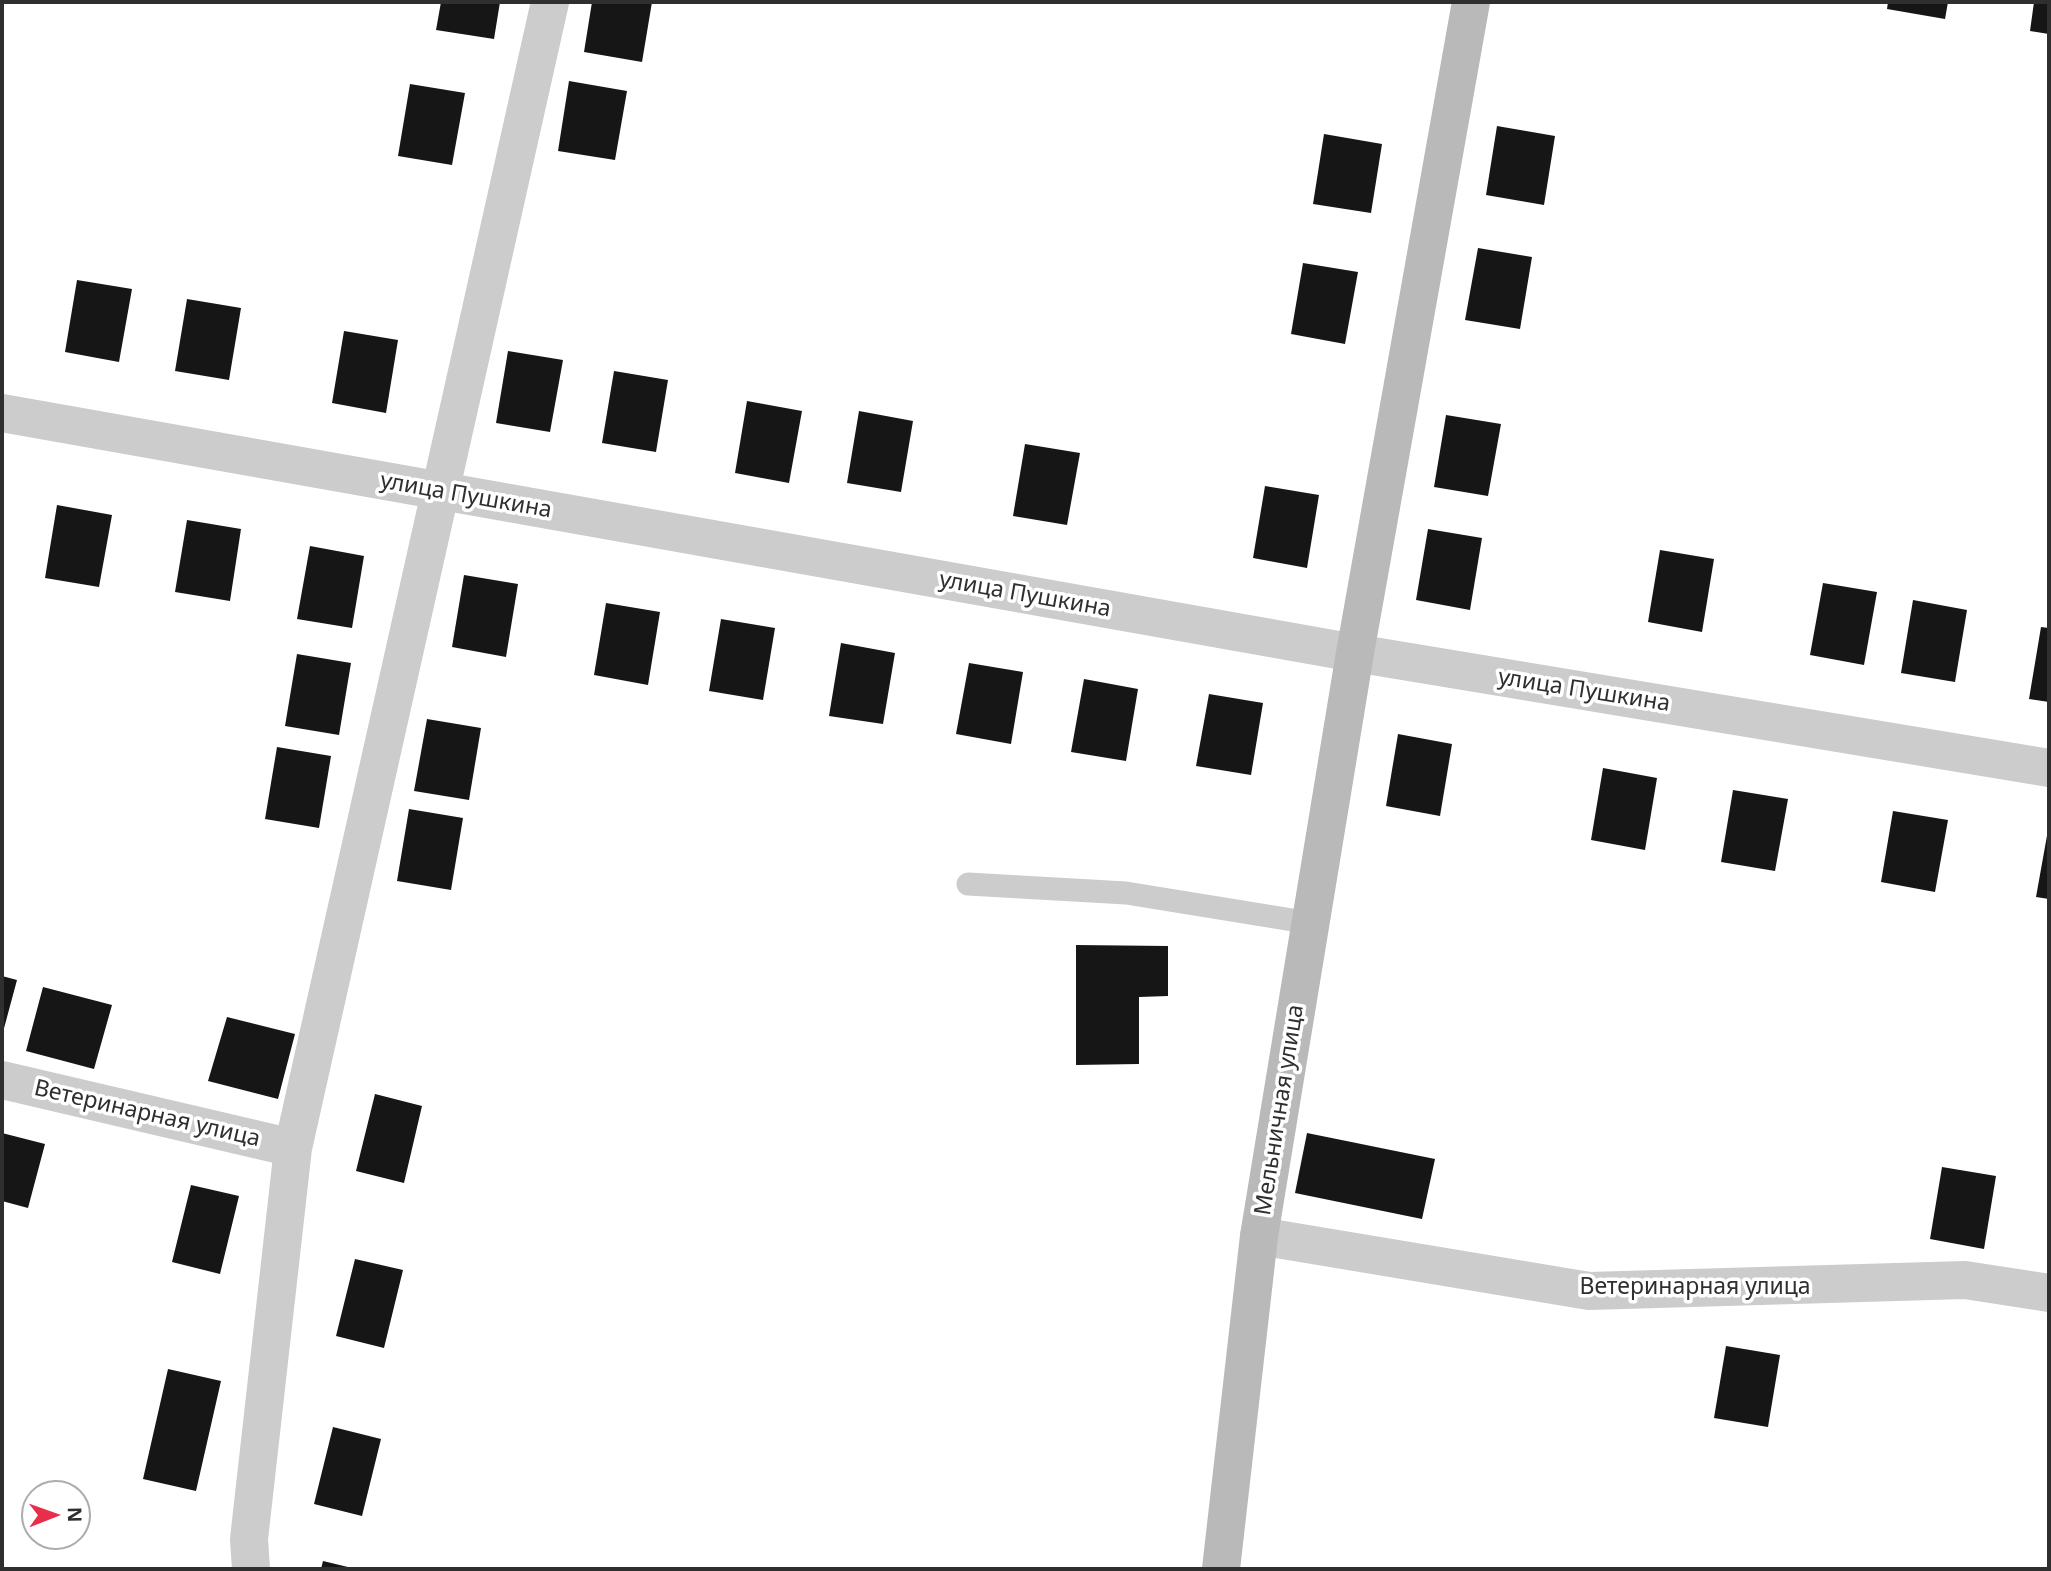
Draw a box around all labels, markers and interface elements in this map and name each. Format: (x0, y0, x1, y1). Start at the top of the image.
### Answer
street label: улица Пушкина (378, 467, 554, 525)
street label: улица Пушкина (937, 566, 1113, 624)
street label: улица Пушкина (1496, 664, 1672, 718)
street label: Мельничная улица (1250, 1003, 1310, 1217)
street label: Ветеринарная улица (31, 1075, 263, 1153)
street label: Ветеринарная улица (1579, 1273, 1811, 1301)
north arrow (21, 1480, 91, 1550)
text: N (62, 1507, 88, 1523)

